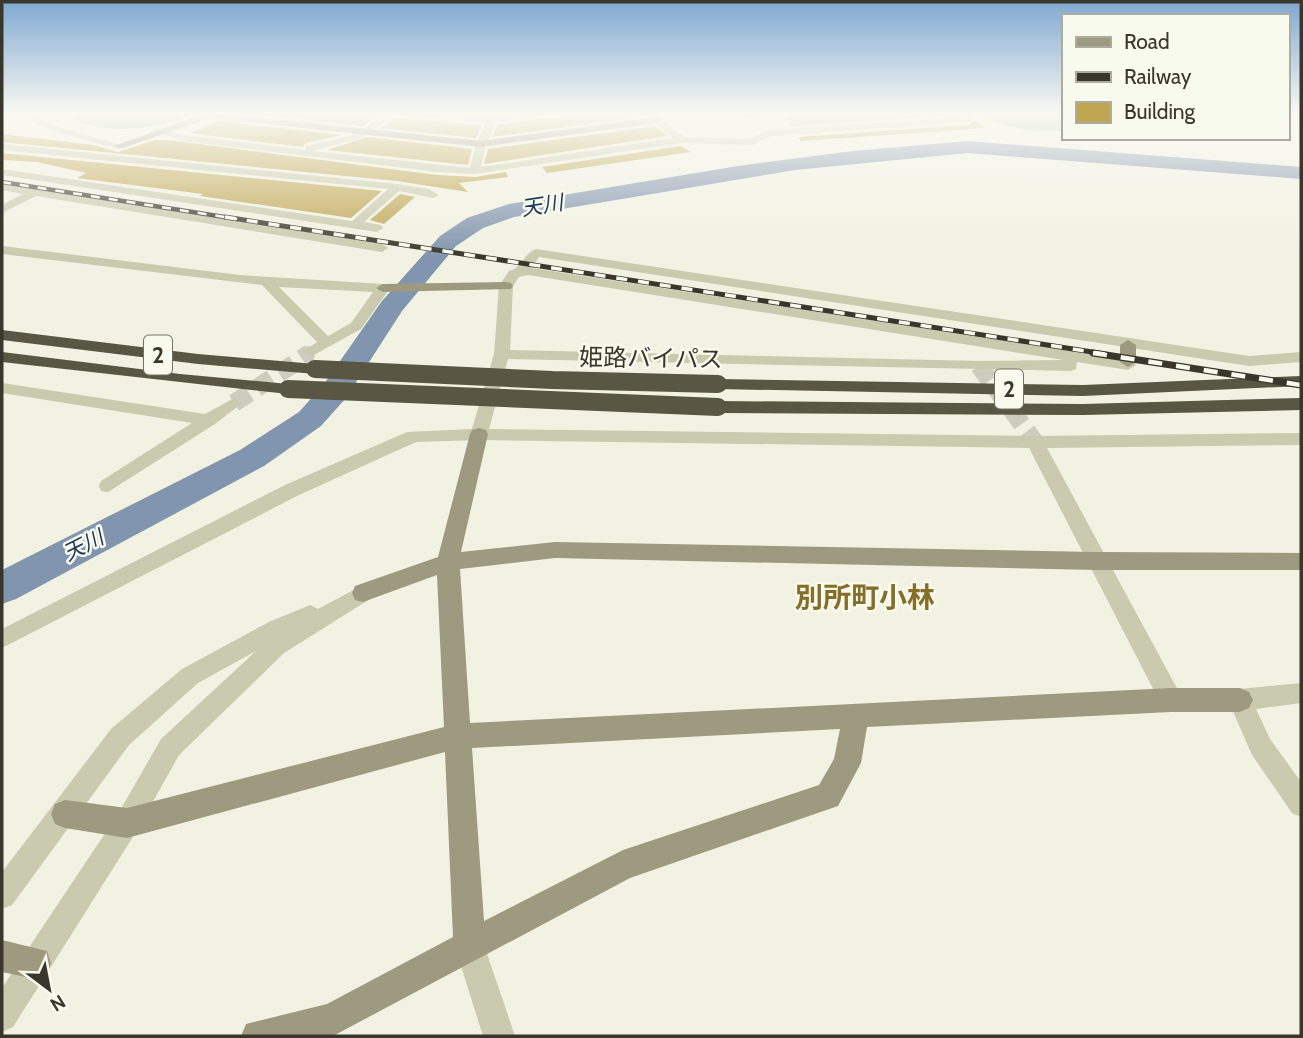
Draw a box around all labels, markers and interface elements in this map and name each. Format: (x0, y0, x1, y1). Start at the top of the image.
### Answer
legend (1062, 14, 1289, 140)
text: Road (1124, 29, 1170, 54)
text: Railway (1124, 64, 1192, 89)
text: Building (1124, 99, 1196, 124)
water label: 天川 (519, 189, 567, 221)
road number: 2 (144, 336, 172, 374)
street label: 姫路バイパス (579, 342, 723, 374)
road number: 2 (995, 370, 1023, 408)
water label: 天川 (59, 523, 109, 566)
district label: 別所町小林 (795, 580, 935, 614)
north arrow (14, 954, 84, 1024)
text: N (46, 990, 70, 1016)

